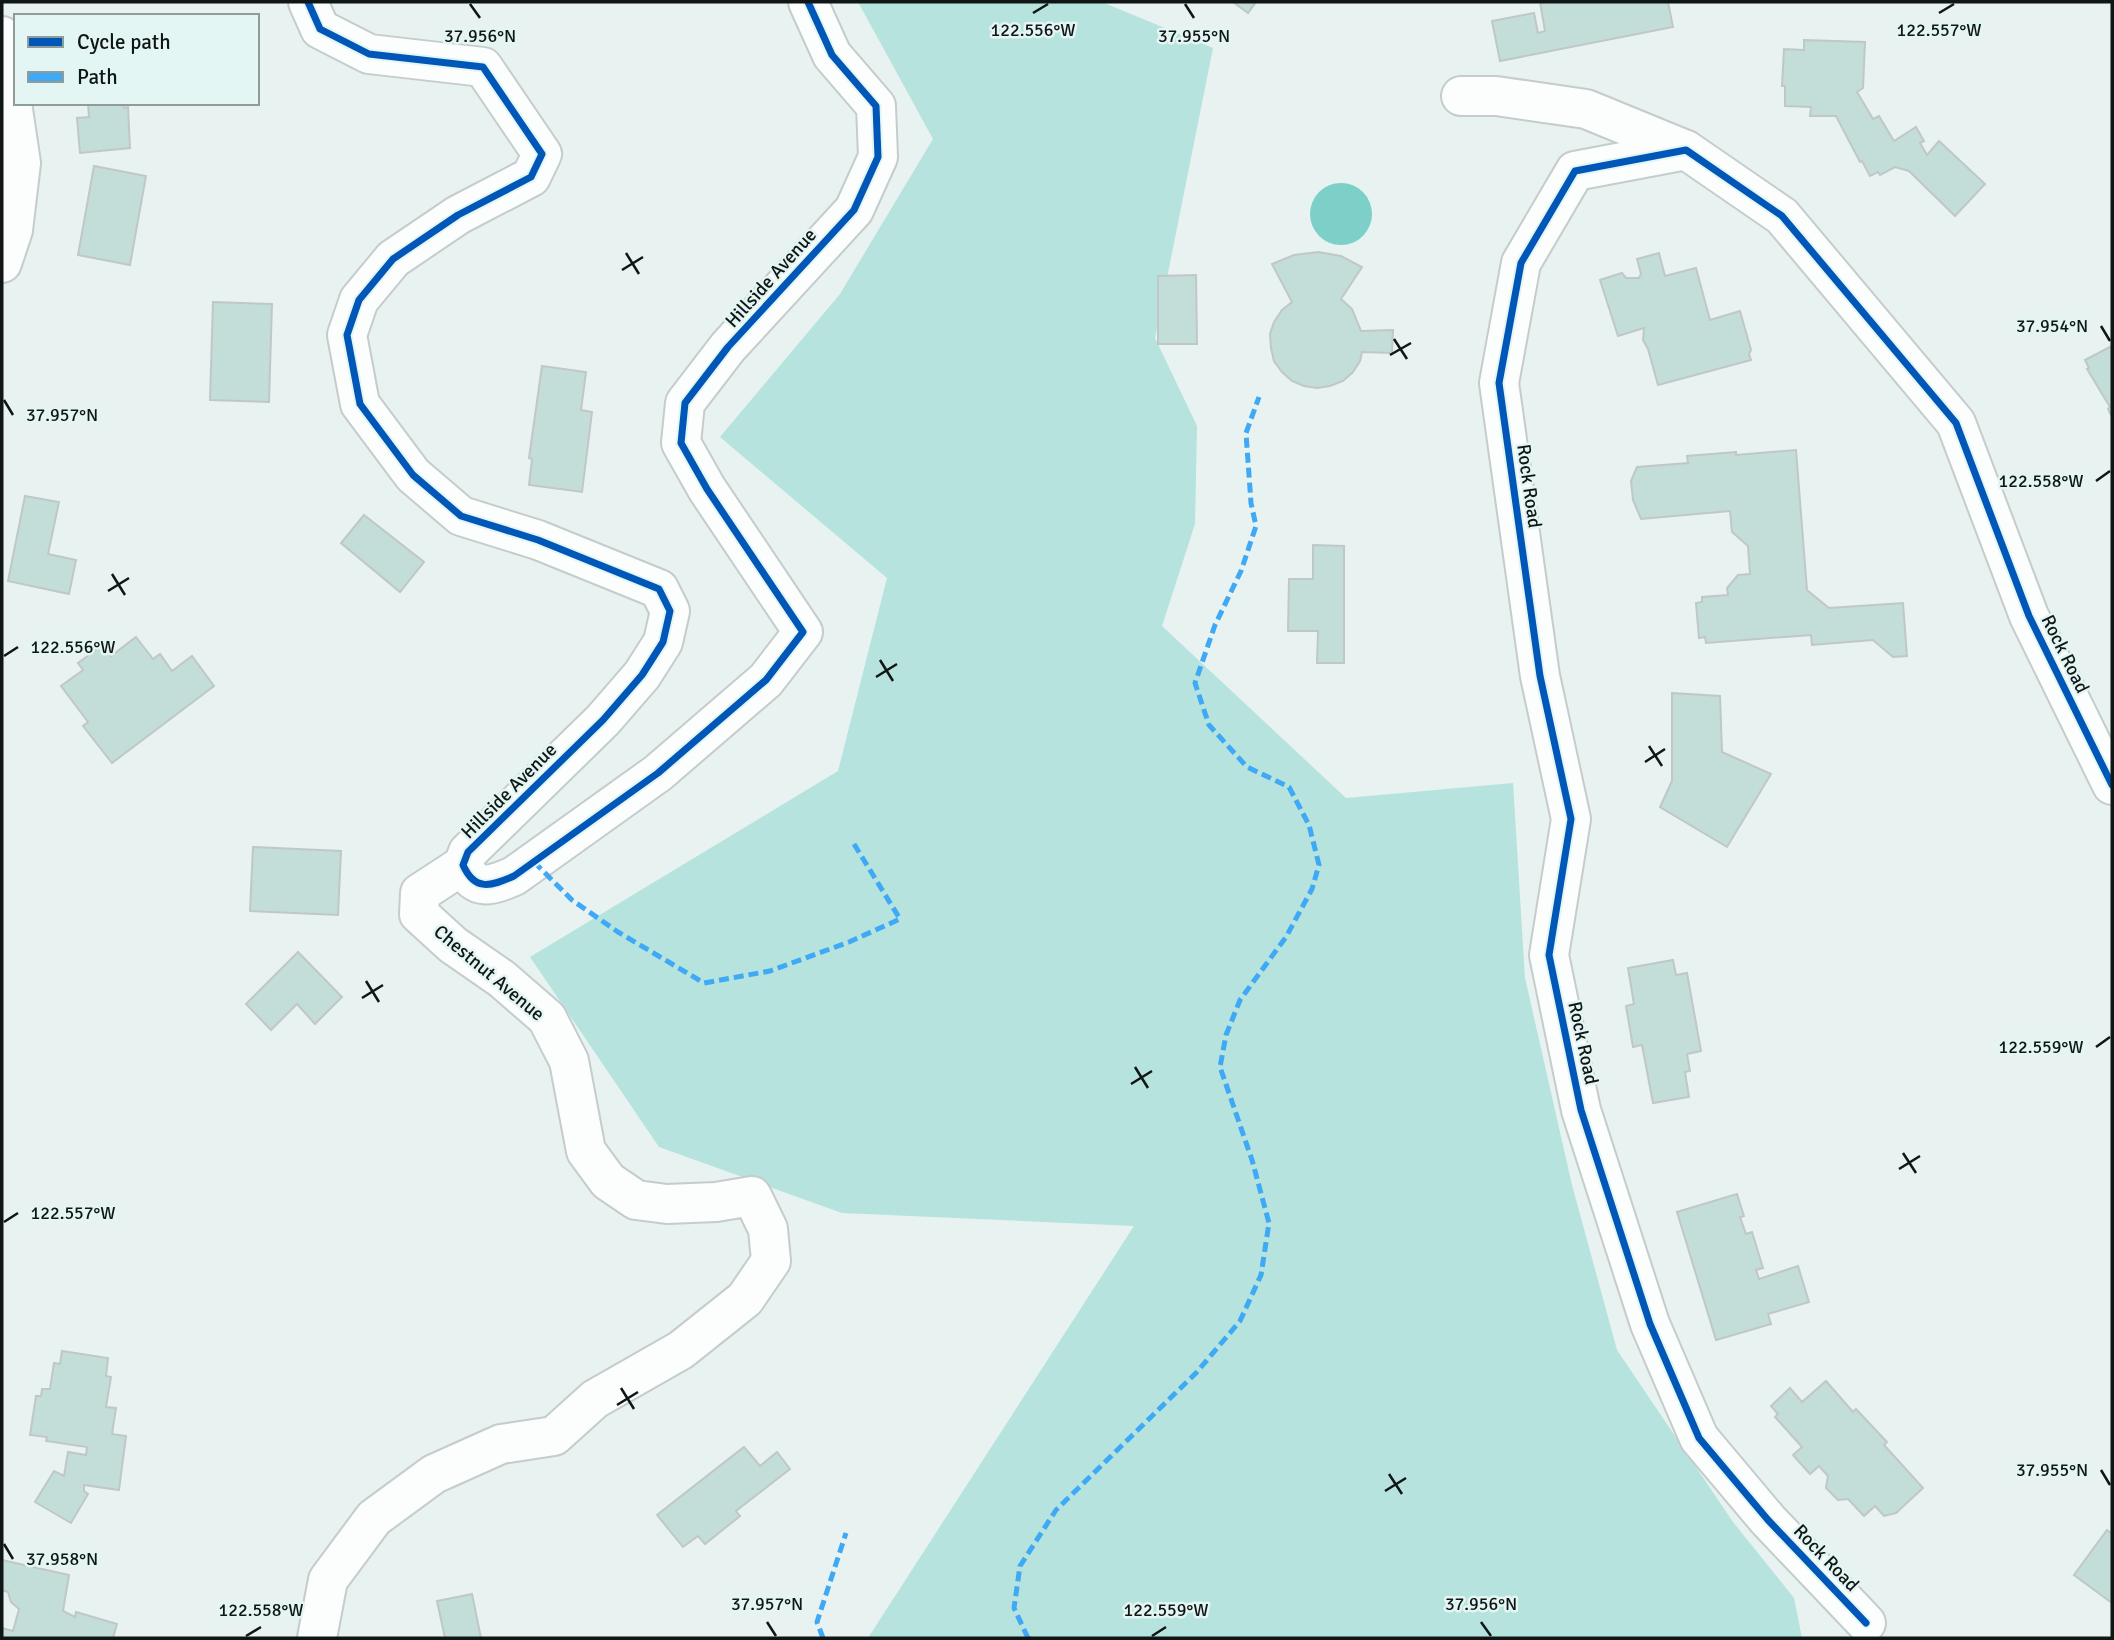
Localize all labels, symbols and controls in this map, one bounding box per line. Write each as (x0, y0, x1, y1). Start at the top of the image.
legend (14, 14, 259, 105)
text: 122.556°W (990, 19, 1076, 41)
text: 122.557°W (1896, 19, 1982, 41)
text: 37.956°N (444, 25, 516, 47)
text: 37.955°N (1158, 25, 1230, 47)
text: Cycle path (77, 29, 171, 55)
text: Path (77, 64, 118, 90)
street label: Hillside Avenue (720, 223, 822, 333)
text: 37.954°N (2016, 315, 2088, 337)
text: 37.957°N (26, 404, 98, 426)
street label: Rock Road (1511, 443, 1547, 529)
text: 122.558°W (1998, 470, 2084, 492)
street label: Rock Road (2036, 611, 2094, 697)
text: 122.556°W (30, 636, 116, 658)
street label: Hillside Avenue (456, 738, 562, 844)
street label: Chestnut Avenue (429, 920, 549, 1026)
street label: Rock Road (1562, 999, 1604, 1087)
text: 122.559°W (1998, 1036, 2084, 1058)
text: 122.557°W (30, 1202, 116, 1224)
text: 37.955°N (2016, 1459, 2088, 1481)
street label: Rock Road (1788, 1519, 1864, 1597)
text: 37.958°N (26, 1548, 98, 1570)
text: 37.957°N (731, 1593, 803, 1615)
text: 37.956°N (1445, 1593, 1517, 1615)
text: 122.558°W (218, 1599, 304, 1621)
text: 122.559°W (1123, 1599, 1209, 1621)

